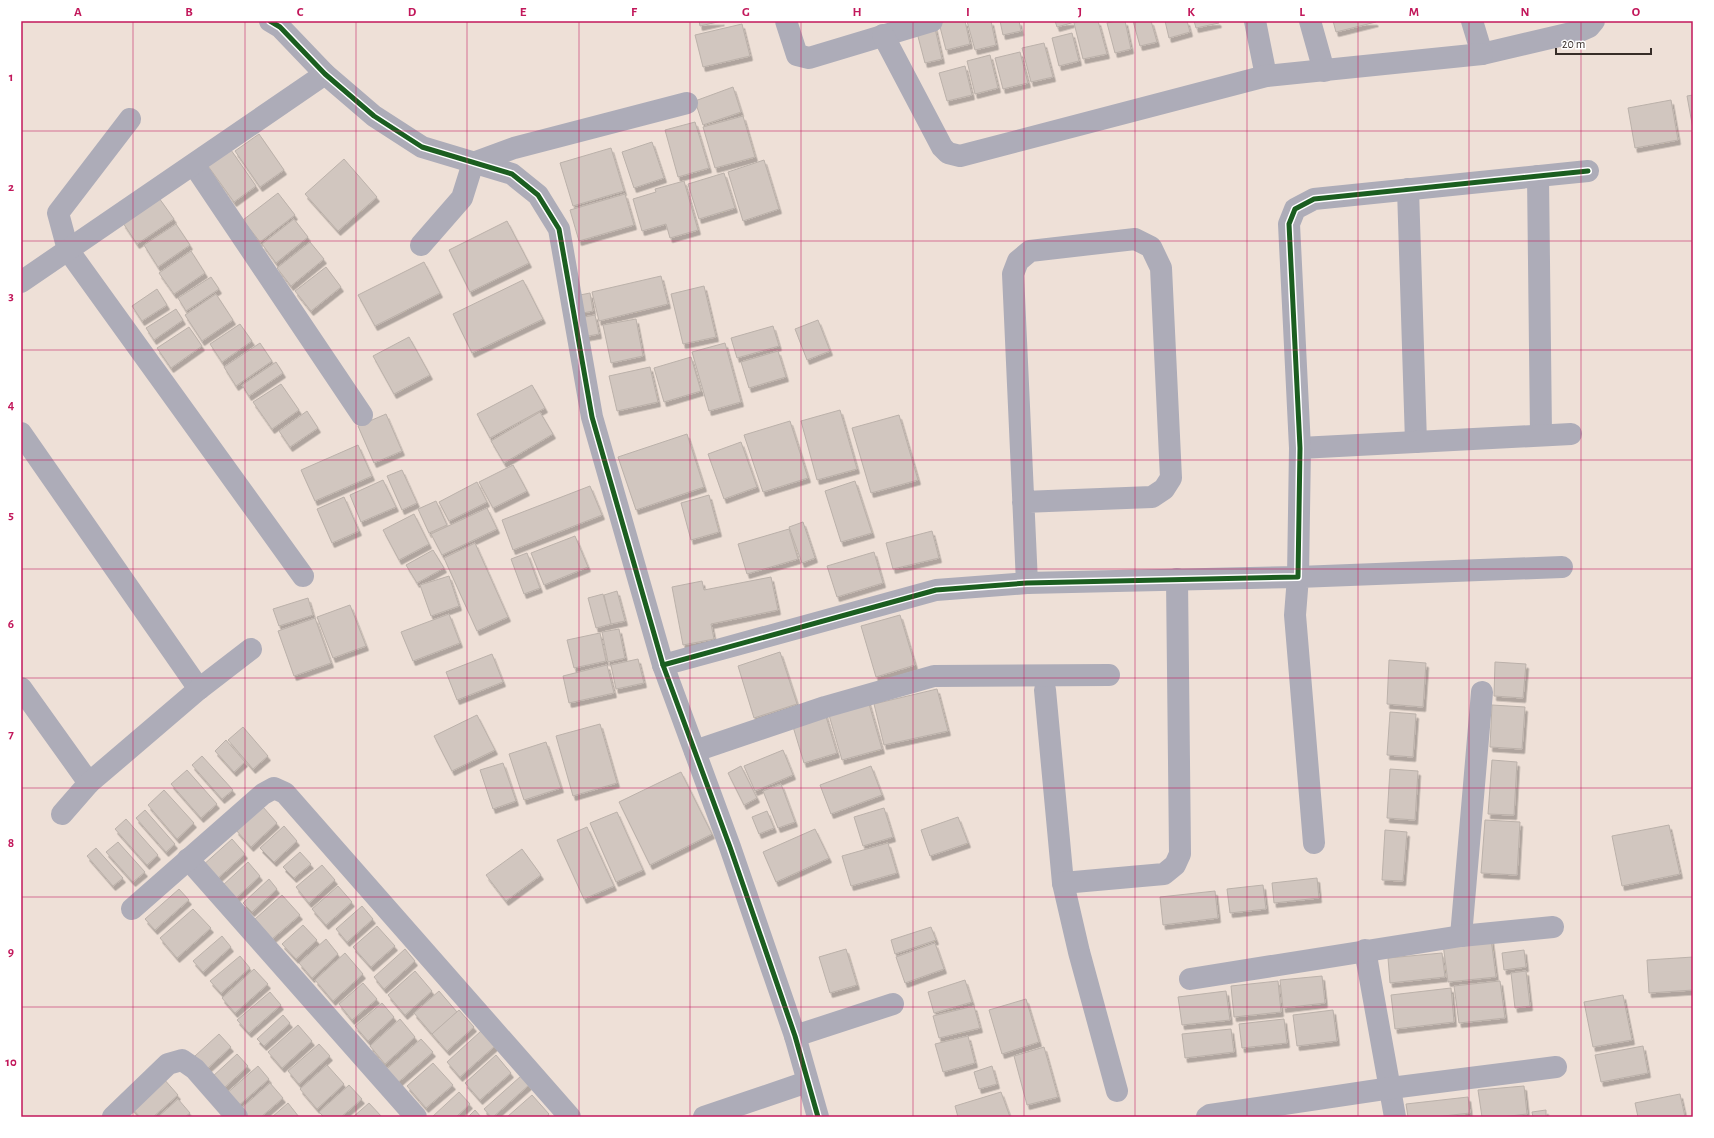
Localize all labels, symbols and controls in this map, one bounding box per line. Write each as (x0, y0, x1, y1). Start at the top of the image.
text: A (74, 6, 82, 19)
text: B (185, 6, 193, 19)
text: C (297, 6, 304, 19)
text: D (408, 6, 417, 19)
text: E (520, 6, 527, 19)
text: F (631, 6, 638, 19)
text: G (742, 6, 750, 19)
text: H (852, 6, 862, 19)
text: I (966, 6, 970, 19)
text: J (1078, 6, 1082, 19)
text: K (1187, 6, 1195, 19)
text: L (1299, 6, 1305, 19)
text: M (1409, 6, 1419, 19)
text: N (1520, 6, 1530, 19)
text: O (1632, 6, 1641, 19)
scale bar (1556, 30, 1651, 56)
text: 20 m (1562, 38, 1585, 50)
text: 1 (9, 71, 13, 84)
text: 2 (8, 181, 14, 194)
text: 3 (8, 290, 14, 303)
text: 4 (8, 399, 15, 412)
text: 5 (8, 509, 14, 522)
text: 6 (8, 618, 14, 631)
text: 7 (8, 728, 14, 741)
text: 8 (8, 837, 14, 850)
text: 9 (8, 946, 14, 959)
text: 10 (5, 1056, 17, 1069)

